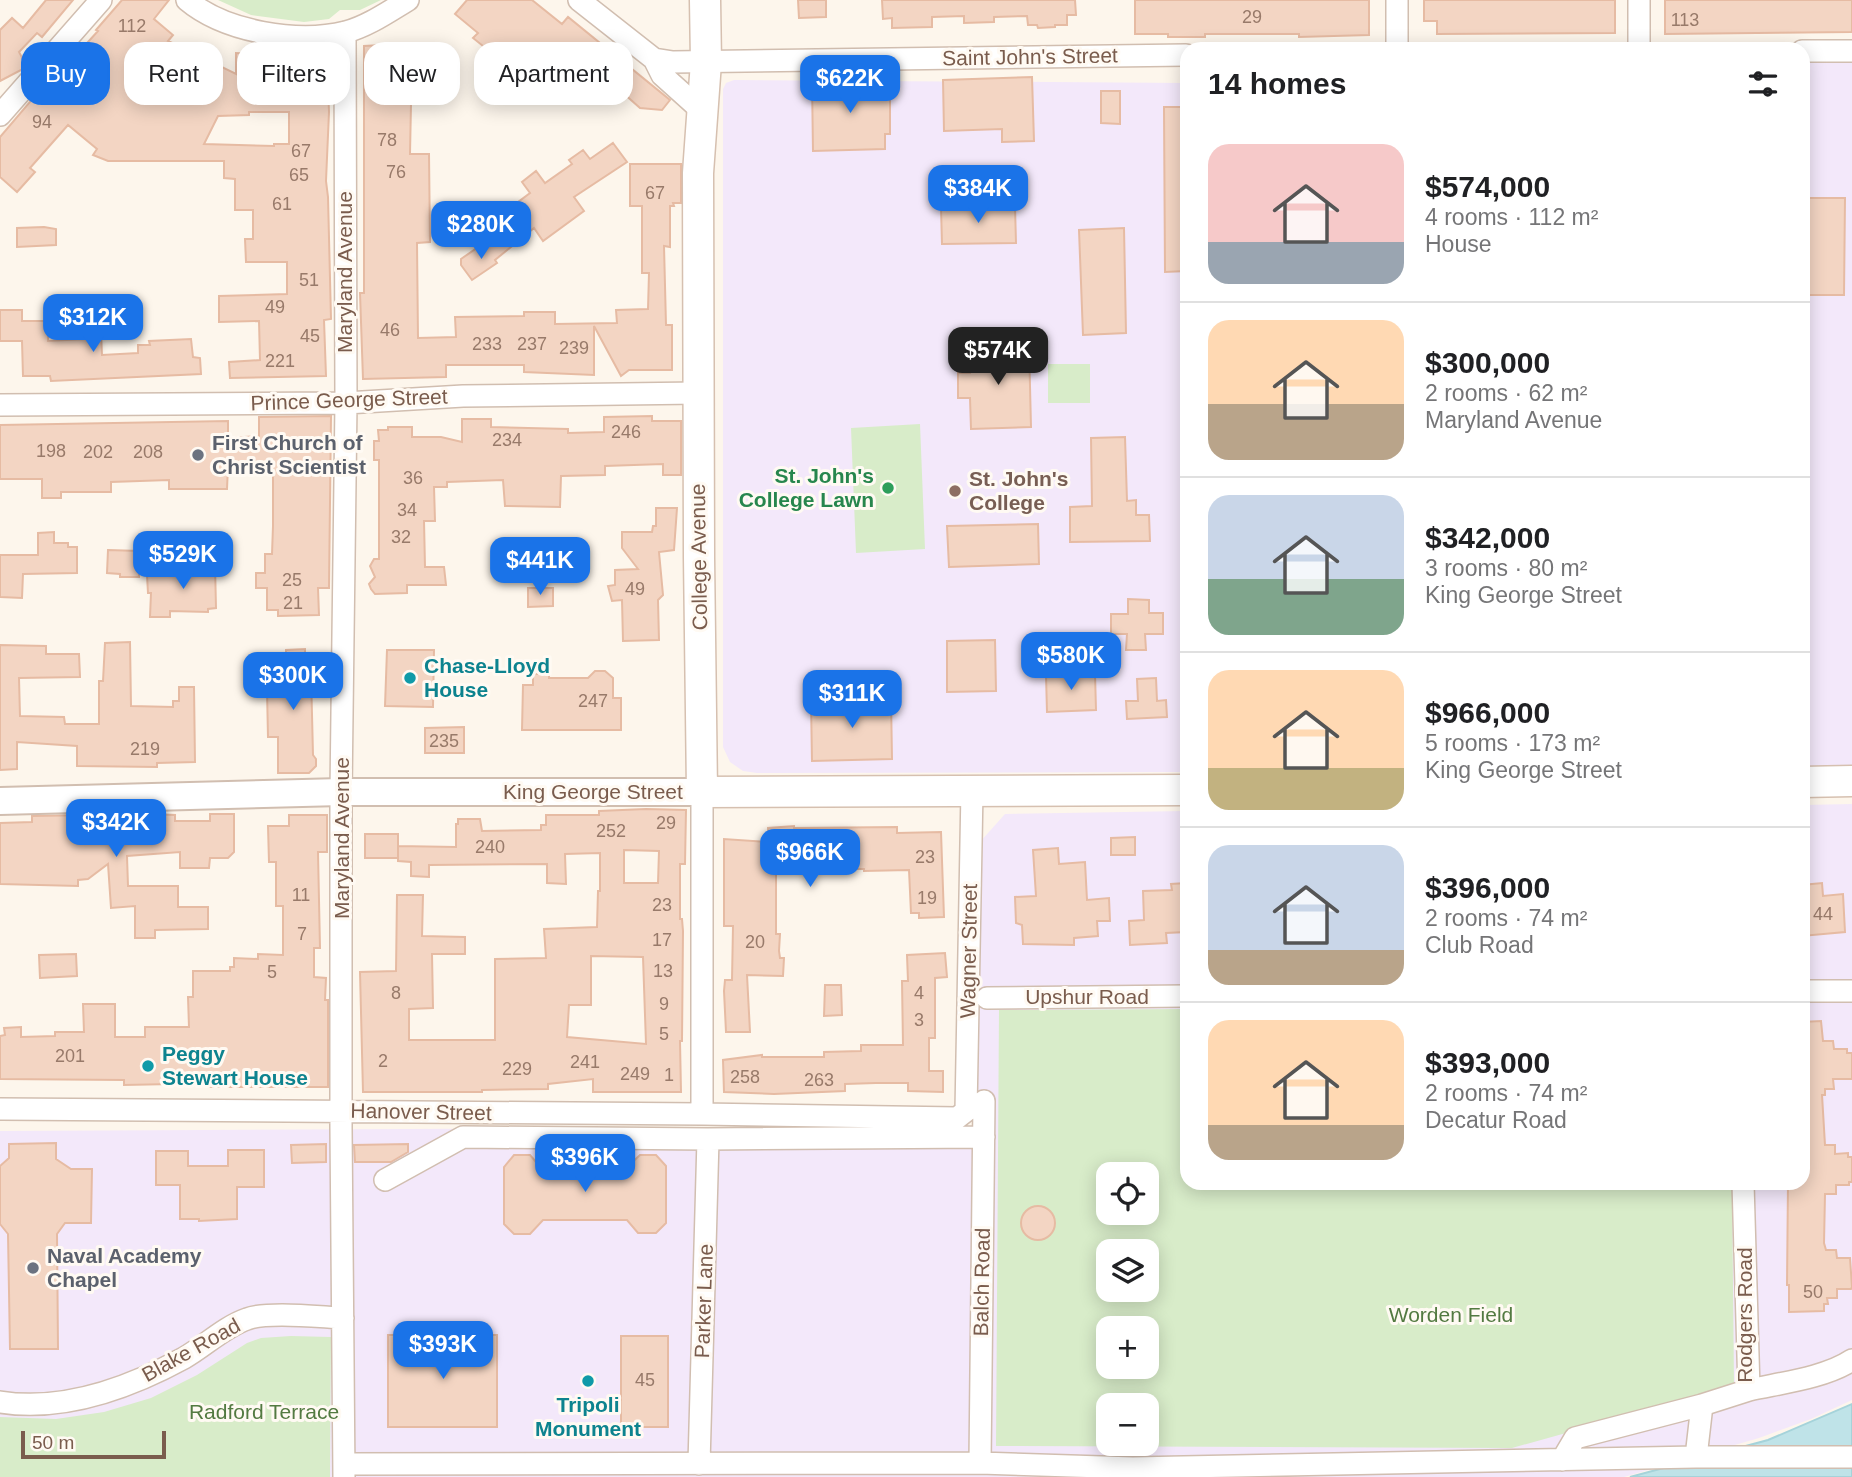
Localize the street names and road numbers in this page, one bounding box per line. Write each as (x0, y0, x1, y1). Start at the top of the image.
street label: Saint John's Street (942, 43, 1118, 70)
street label: Maryland Avenue (333, 191, 356, 353)
street label: Prince George Street (250, 385, 448, 414)
street label: College Avenue (686, 483, 711, 631)
street label: Maryland Avenue (330, 757, 353, 919)
street label: King George Street (503, 780, 683, 803)
street label: Wagner Street (956, 883, 981, 1018)
street label: Upshur Road (1025, 985, 1149, 1008)
street label: Hanover Street (350, 1099, 492, 1124)
street label: Balch Road (969, 1228, 994, 1336)
street label: Parker Lane (690, 1243, 717, 1359)
street label: Rodgers Road (1733, 1247, 1756, 1383)
street label: Blake Road (138, 1313, 244, 1386)

